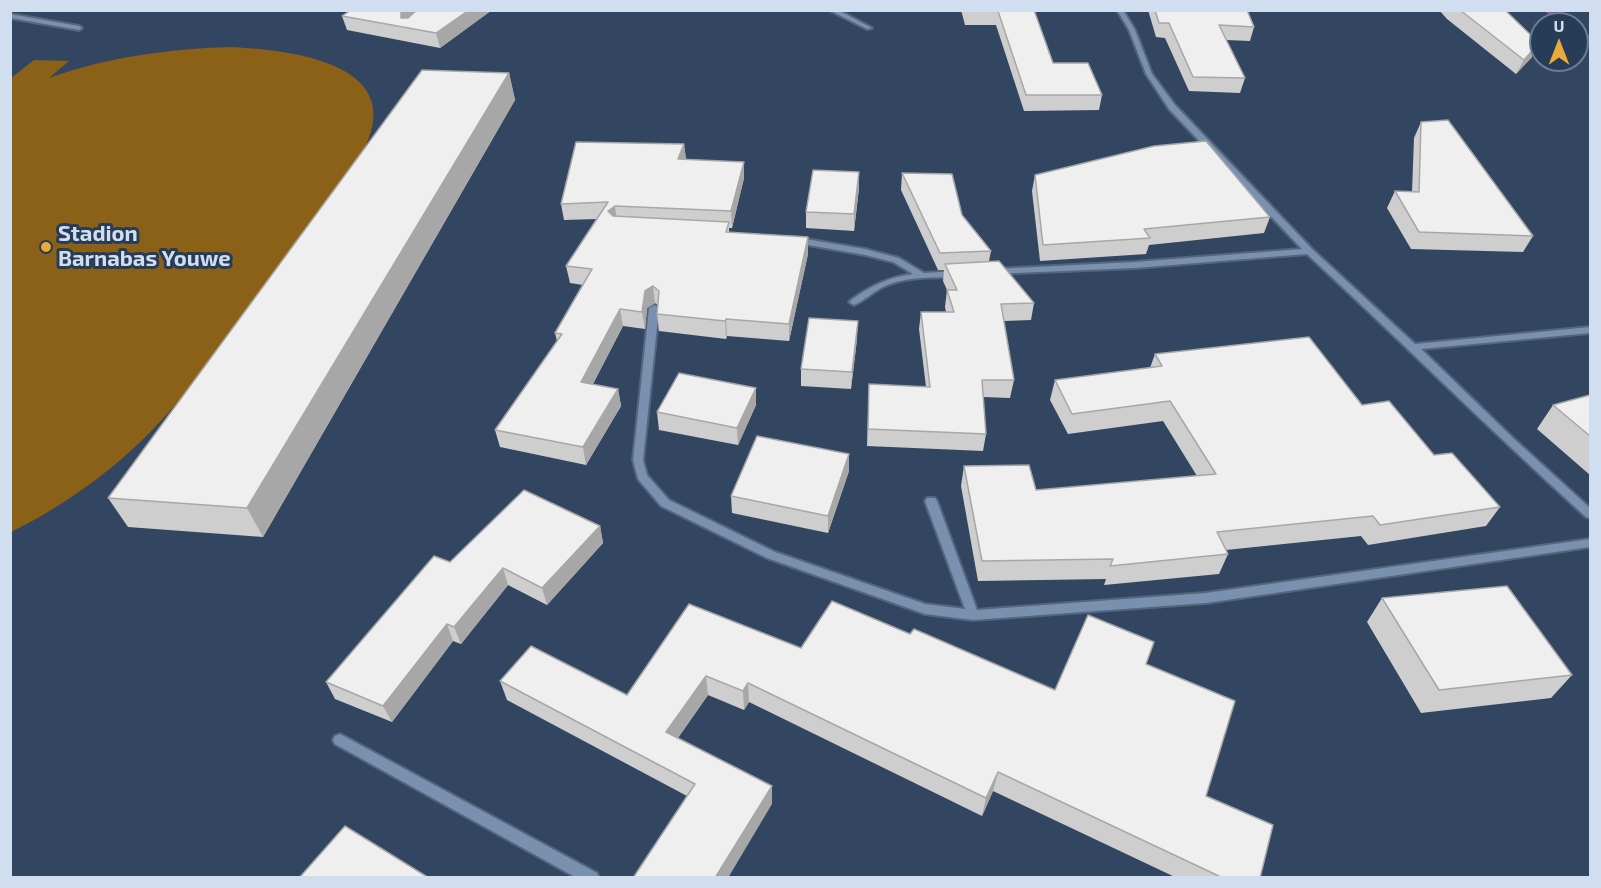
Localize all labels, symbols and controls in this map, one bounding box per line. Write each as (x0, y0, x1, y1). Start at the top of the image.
north arrow (1529, 12, 1589, 72)
text: U (1554, 16, 1564, 35)
place label: Stadion Barnabas Youwe (58, 221, 231, 272)
marker: Stadion Barnabas Youwe (39, 240, 53, 254)

